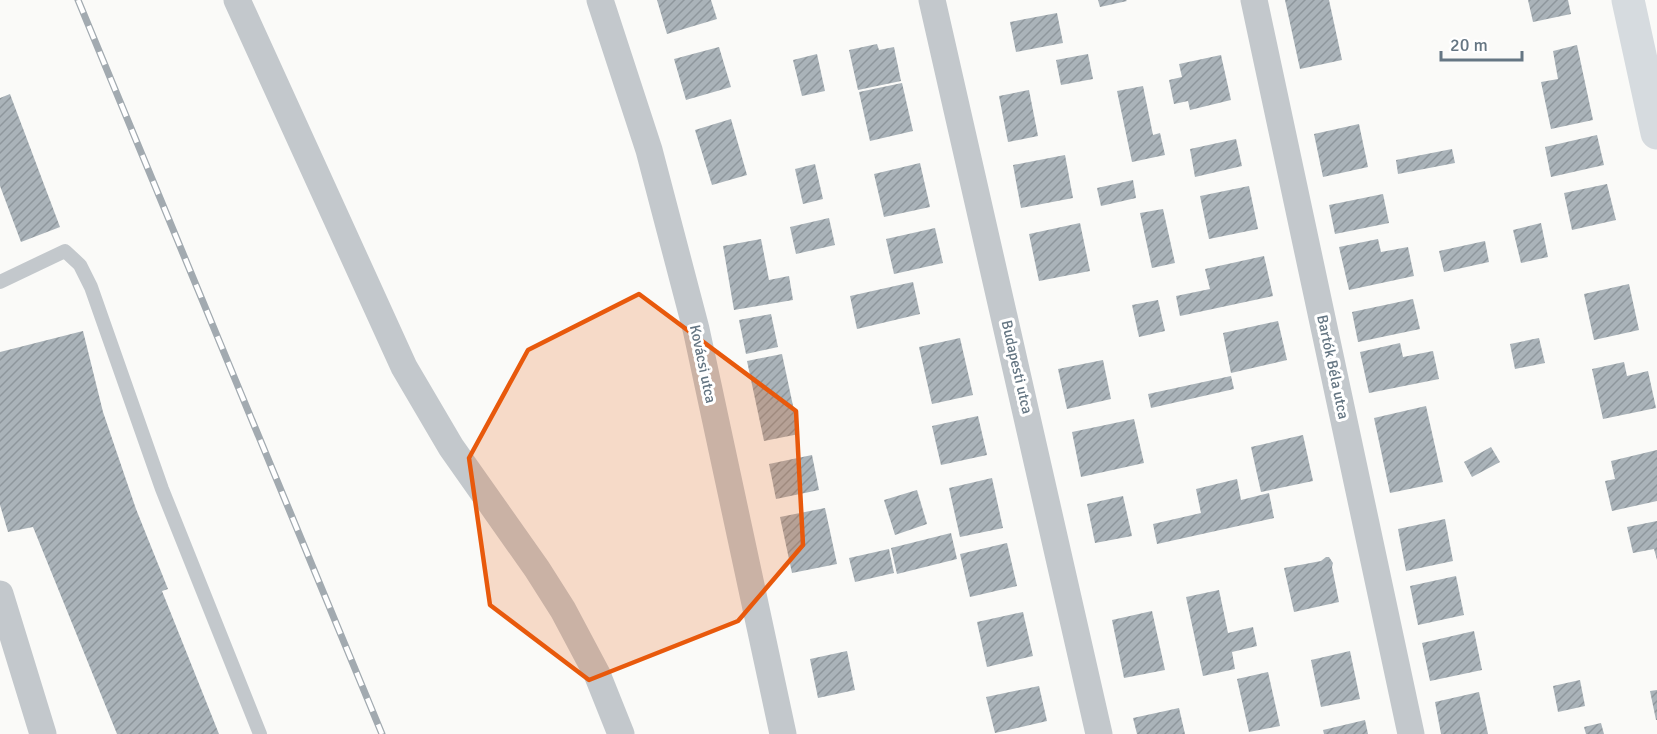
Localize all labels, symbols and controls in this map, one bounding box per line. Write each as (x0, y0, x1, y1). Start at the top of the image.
scale bar (1441, 24, 1522, 62)
text: 20 m (1450, 34, 1488, 56)
street label: Bartók Béla utca (1313, 313, 1353, 421)
street label: Budapesti utca (997, 318, 1037, 416)
street label: Kovácsi utca (686, 323, 720, 405)

